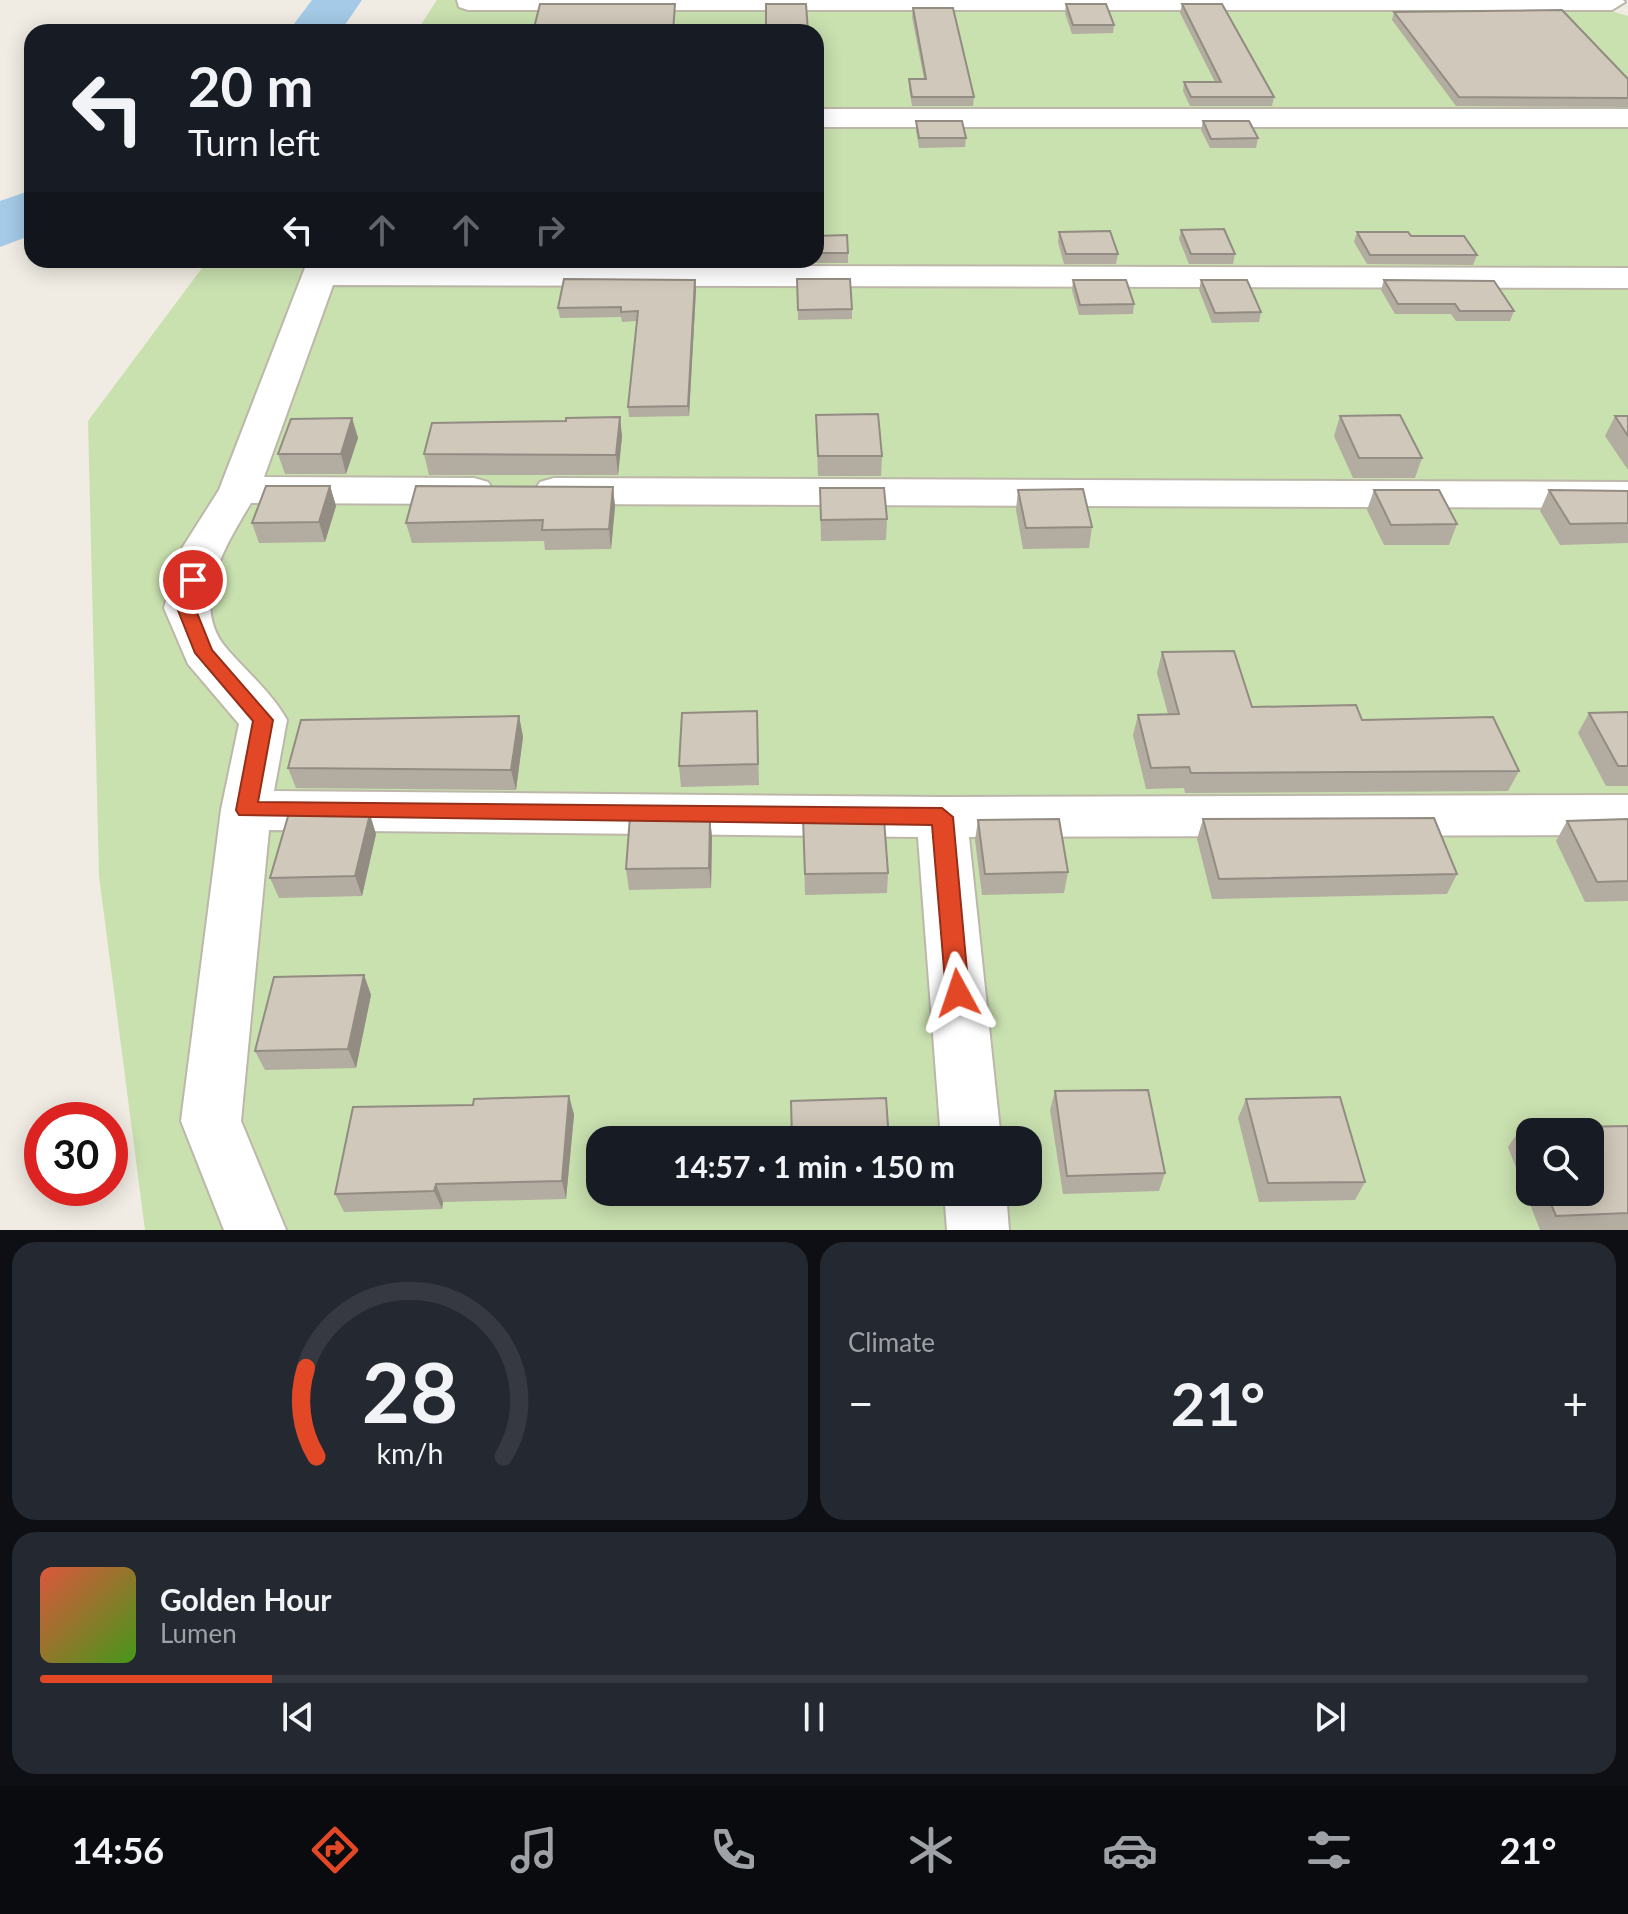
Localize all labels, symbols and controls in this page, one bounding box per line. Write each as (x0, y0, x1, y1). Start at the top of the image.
text: 20 m (188, 52, 313, 119)
icon: left (56, 56, 160, 160)
text: Turn left (188, 120, 320, 164)
icon: left (276, 208, 320, 252)
icon: ahead (360, 208, 404, 252)
icon: ahead (444, 208, 488, 252)
icon: right (528, 208, 572, 252)
pin (159, 546, 227, 614)
icon: arrive (171, 558, 215, 602)
position arrow (916, 951, 1000, 1035)
speed limit sign: 30 (24, 1102, 128, 1206)
map controls (1516, 1118, 1604, 1206)
button: search (1516, 1118, 1604, 1206)
text: 14:57 · 1 min · 150 m (673, 1148, 955, 1184)
text: Climate (848, 1326, 935, 1358)
text: 28 (362, 1341, 458, 1441)
text: 21° (1171, 1367, 1265, 1439)
text: − (848, 1377, 874, 1429)
text: + (1562, 1377, 1588, 1429)
text: km/h (377, 1436, 443, 1470)
text: Golden Hour (160, 1581, 332, 1617)
text: Lumen (160, 1617, 237, 1649)
icon: previous (276, 1695, 320, 1739)
icon: pause (792, 1695, 836, 1739)
icon: next (1308, 1695, 1352, 1739)
icon: directions (307, 1822, 363, 1878)
icon: music (506, 1822, 562, 1878)
icon: phone (705, 1822, 761, 1878)
icon: climate (903, 1822, 959, 1878)
icon: car (1102, 1822, 1158, 1878)
icon: filters (1301, 1822, 1357, 1878)
text: 14:56 (71, 1828, 164, 1872)
text: 21° (1500, 1828, 1556, 1872)

